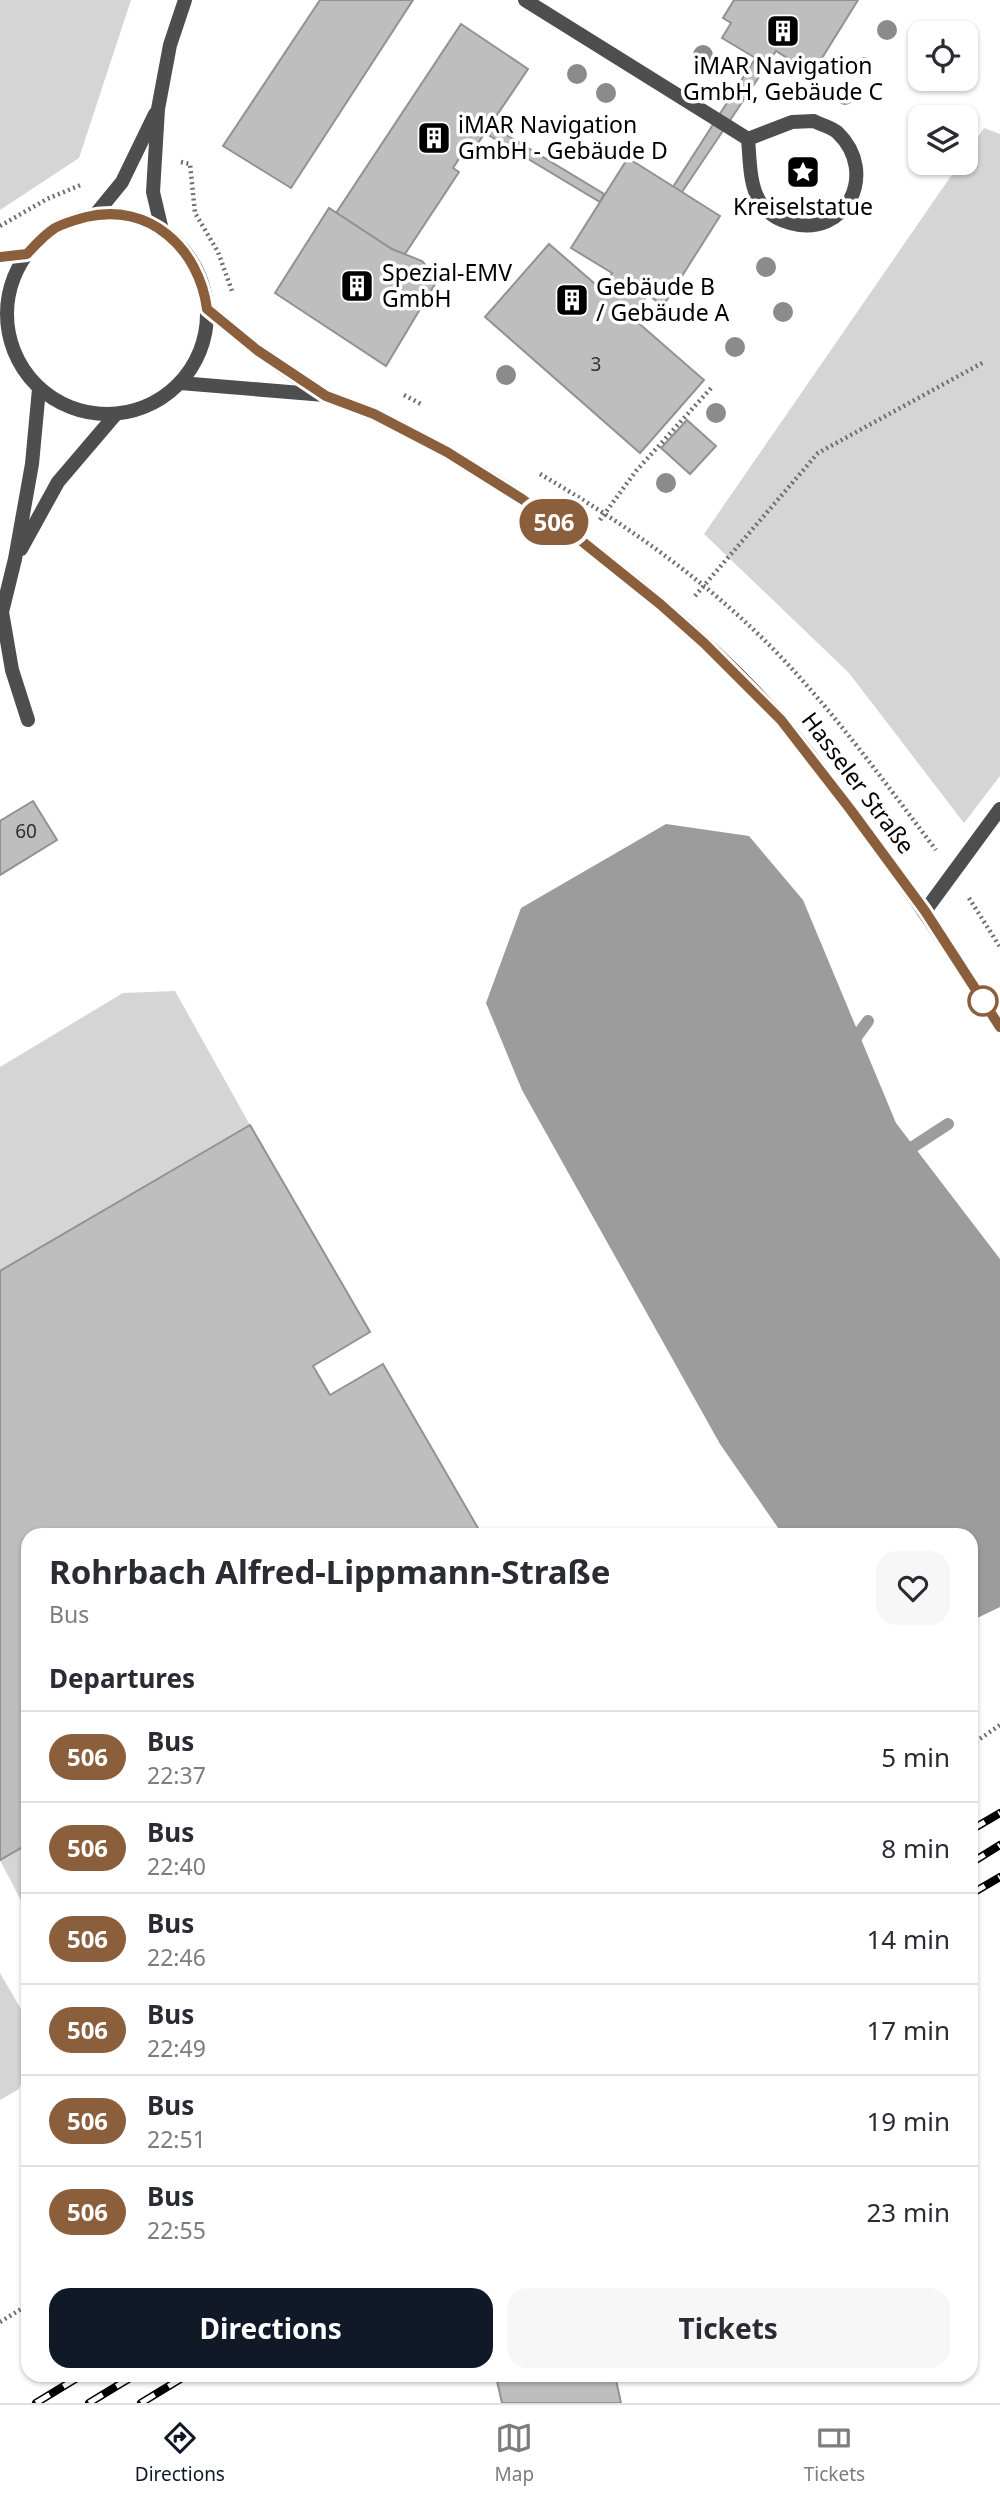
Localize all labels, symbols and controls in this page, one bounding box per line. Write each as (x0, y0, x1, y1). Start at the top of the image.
building icon: iMAR Navigation GmbH, Gebäude C (764, 12, 802, 50)
map controls (908, 21, 978, 175)
button: locate (908, 21, 978, 91)
place label: iMAR Navigation GmbH, Gebäude C (683, 49, 883, 107)
button: layers (908, 105, 978, 175)
place label: iMAR Navigation GmbH - Gebäude D (458, 108, 668, 166)
building icon: iMAR Navigation GmbH - Gebäude D (415, 119, 453, 157)
place icon: Kreiselstatue (784, 153, 822, 191)
place label: Kreiselstatue (733, 190, 873, 222)
place label: Spezial-EMV GmbH (382, 256, 512, 314)
building icon: Spezial-EMV GmbH (338, 267, 376, 305)
place label: Gebäude B / Gebäude A (596, 270, 730, 328)
building icon: Gebäude B / Gebäude A (553, 281, 591, 319)
house number: 3 (591, 351, 601, 377)
line badge: 506 (514, 499, 594, 545)
text: 506 (533, 505, 575, 538)
street label: Hasseler Straße (795, 705, 923, 860)
house number: 60 (15, 818, 37, 844)
unlabelled marker (968, 986, 998, 1016)
text: Rohrbach Alfred-Lippmann-Straße (49, 1549, 611, 1594)
button: heart (876, 1551, 950, 1625)
text: Bus (49, 1598, 89, 1630)
text: Departures (49, 1660, 195, 1696)
text: Bus (147, 1723, 194, 1759)
text: 5 min (881, 1739, 950, 1775)
text: 506 (67, 1740, 108, 1773)
text: 22:37 (147, 1759, 206, 1791)
text: Bus (147, 1814, 194, 1850)
text: 8 min (881, 1830, 950, 1866)
text: 506 (67, 1831, 108, 1864)
text: 22:40 (147, 1850, 206, 1882)
text: Bus (147, 1905, 194, 1941)
text: 14 min (866, 1921, 950, 1957)
text: 506 (67, 1922, 108, 1955)
text: 22:46 (147, 1941, 206, 1973)
text: Bus (147, 1996, 194, 2032)
text: 17 min (866, 2012, 950, 2048)
text: 506 (67, 2013, 108, 2046)
text: 22:49 (147, 2032, 206, 2064)
text: Bus (147, 2087, 194, 2123)
text: 19 min (866, 2103, 950, 2139)
text: 506 (67, 2104, 108, 2137)
text: 22:51 (147, 2123, 206, 2155)
text: Bus (147, 2178, 194, 2214)
text: 23 min (866, 2194, 950, 2230)
text: 506 (67, 2195, 108, 2228)
text: 22:55 (147, 2214, 206, 2246)
button: Directions (49, 2288, 493, 2368)
button: Tickets (507, 2288, 950, 2368)
tab: Directions (135, 2419, 225, 2487)
tab: Map (495, 2419, 534, 2487)
tab: Tickets (804, 2419, 865, 2487)

